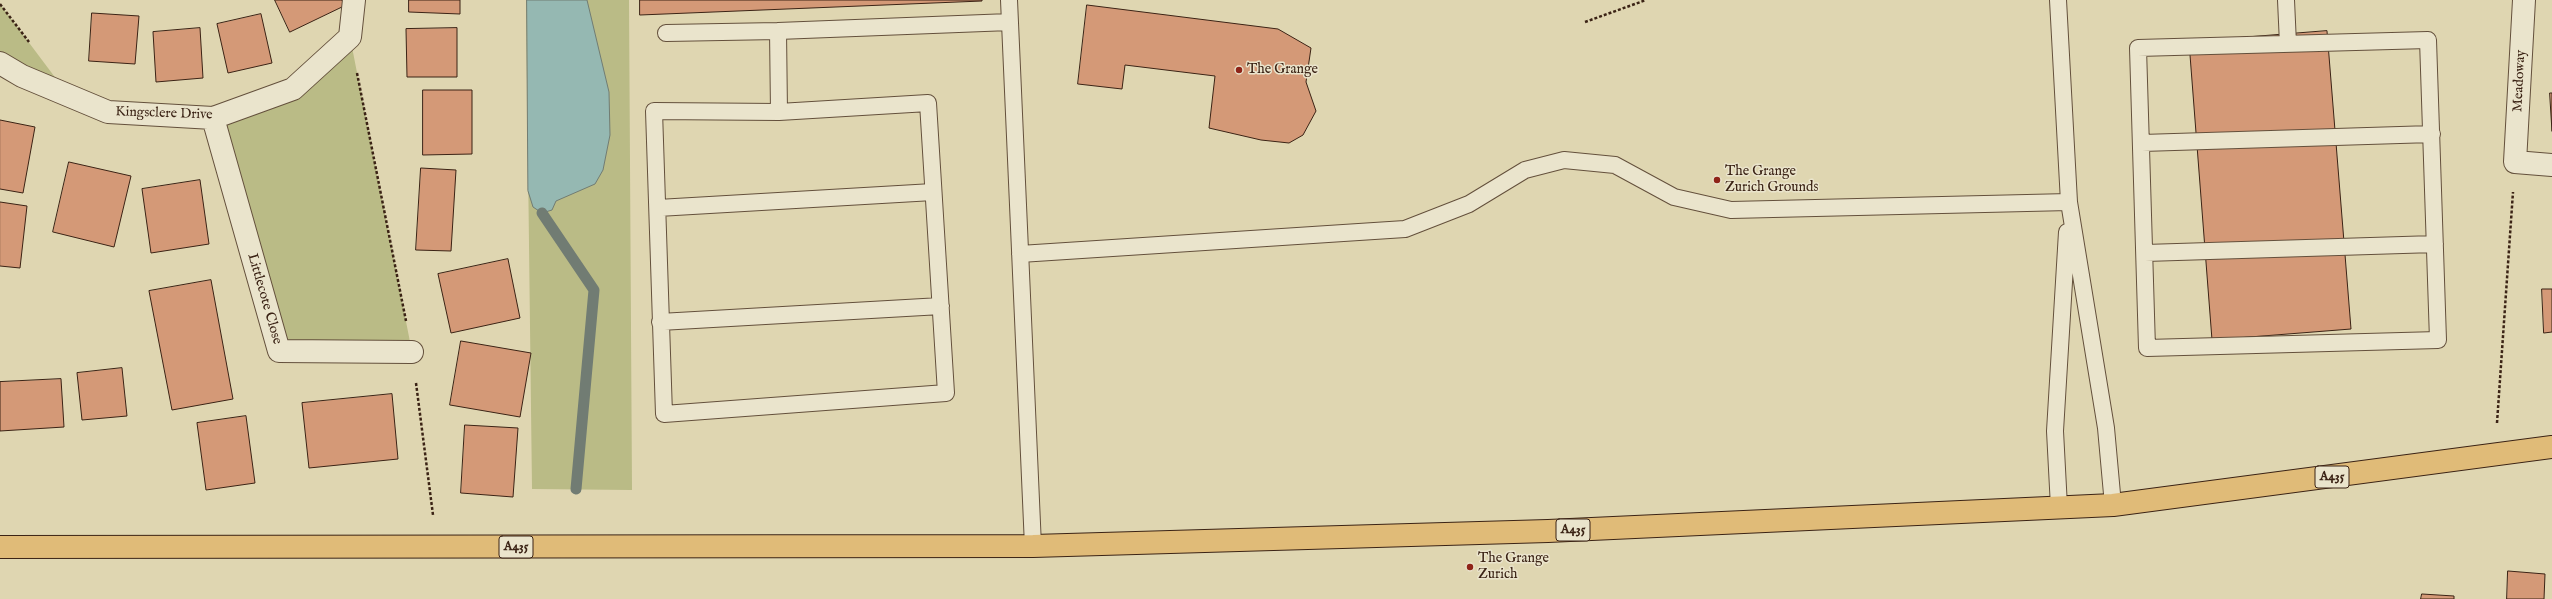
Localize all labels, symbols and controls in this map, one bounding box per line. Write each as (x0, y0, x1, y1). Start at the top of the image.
street label: Meadoway (2510, 49, 2530, 113)
place label: The Grange (1247, 62, 1318, 78)
marker: The Grange (1234, 65, 1244, 75)
street label: Kingsclere Drive (115, 104, 213, 124)
place label: The Grange Zurich Grounds (1725, 164, 1818, 196)
marker: The Grange Zurich Grounds (1712, 175, 1722, 185)
street label: Littlecote Close (243, 252, 285, 346)
road number: A435 (2315, 466, 2349, 488)
road number: A435 (1556, 519, 1590, 541)
road number: A435 (499, 536, 533, 558)
place label: The Grange Zurich (1478, 551, 1549, 584)
marker: The Grange Zurich (1465, 562, 1475, 572)

